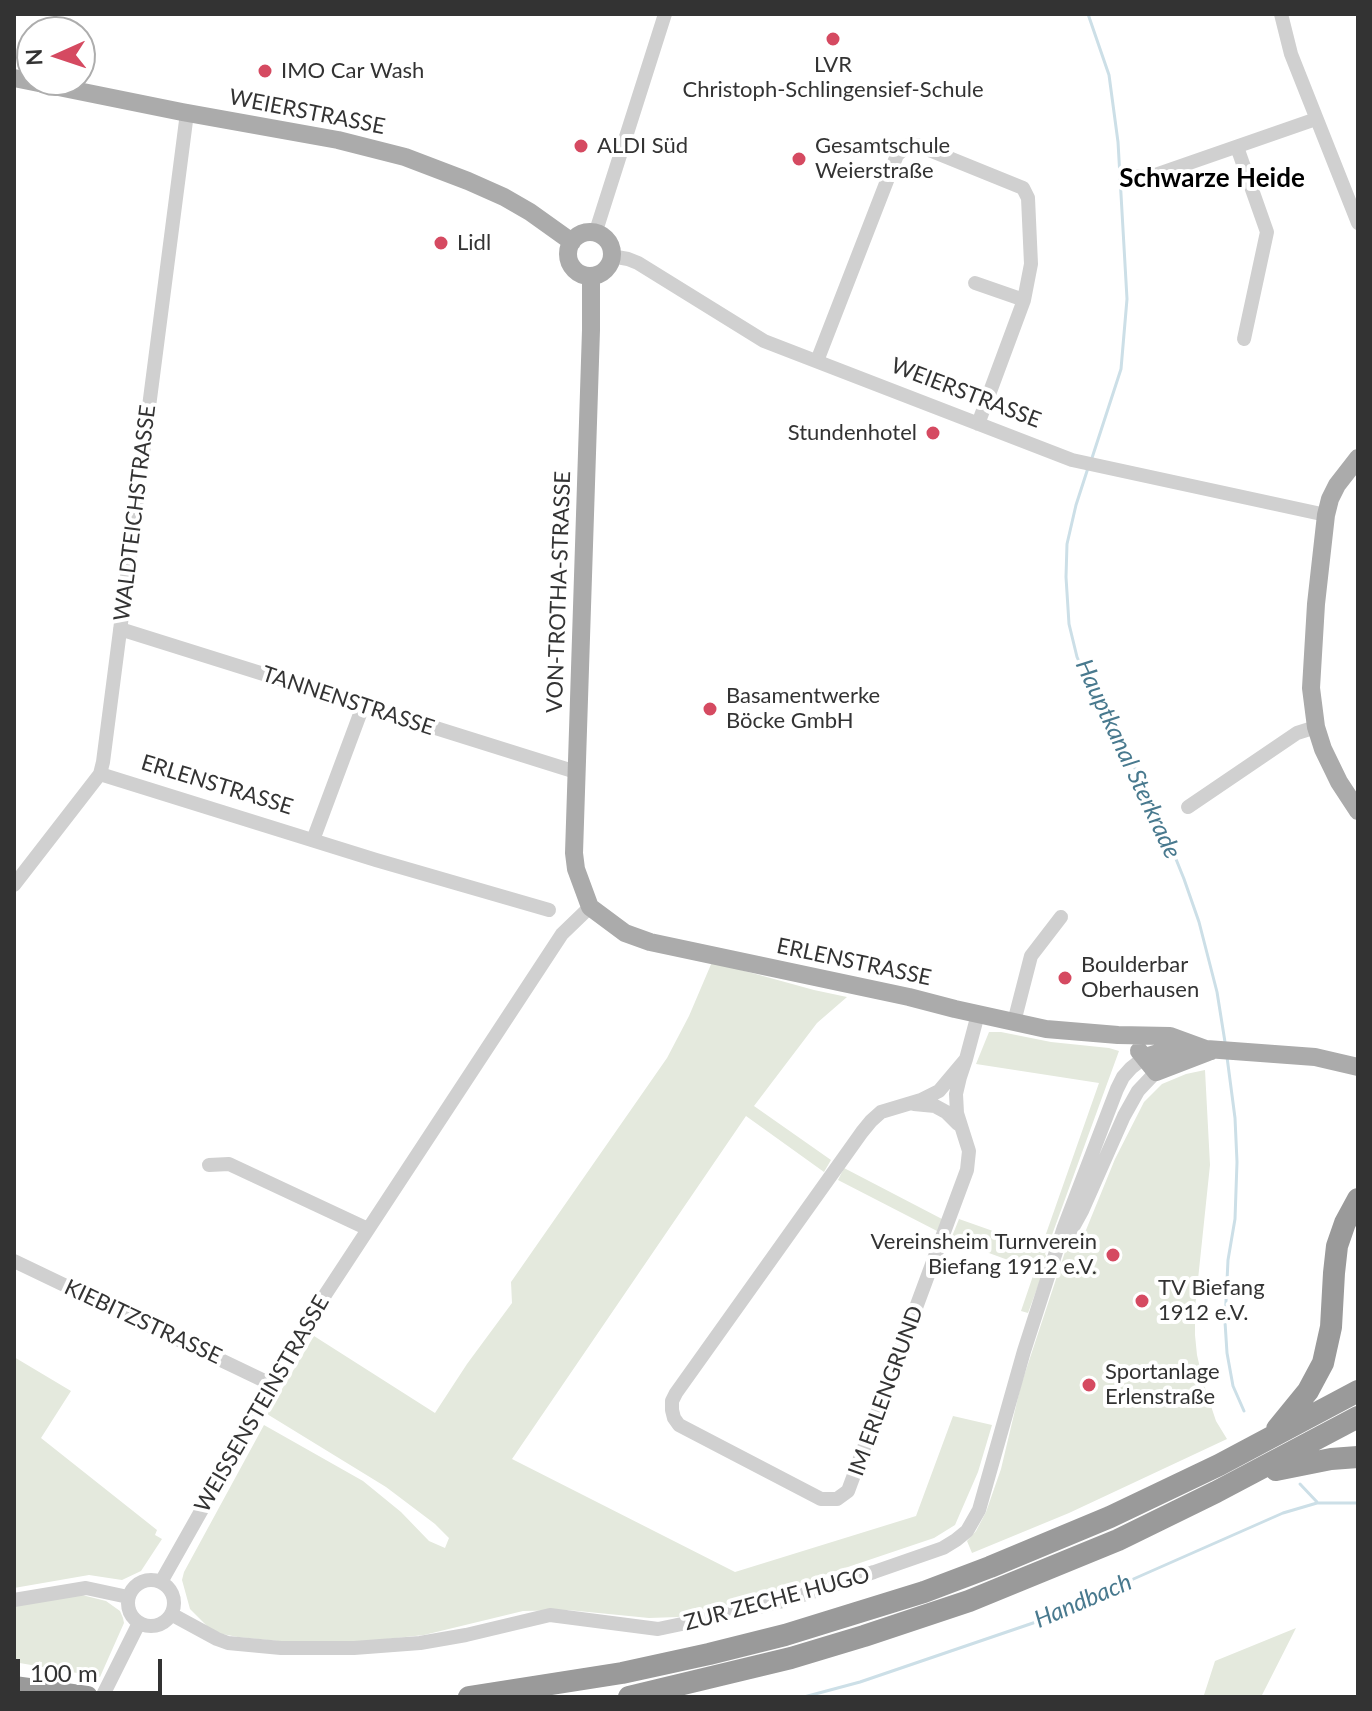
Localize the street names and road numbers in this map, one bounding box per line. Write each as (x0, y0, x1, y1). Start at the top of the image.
street label: WEIERSTRASSE (227, 84, 387, 140)
street label: WEIERSTRASSE (887, 352, 1045, 434)
street label: WALDTEICHSTRASSE (109, 403, 161, 623)
street label: VON-TROTHA-STRASSE (542, 470, 576, 714)
street label: TANNENSTRASSE (259, 661, 437, 741)
street label: ERLENSTRASSE (138, 749, 296, 821)
street label: ERLENSTRASSE (774, 933, 934, 991)
street label: KIEBITZSTRASSE (60, 1274, 226, 1370)
street label: WEISSENSTEINSTRASSE (189, 1291, 335, 1517)
street label: IM ERLENGRUND (843, 1302, 929, 1480)
street label: ZUR ZECHE HUGO (681, 1562, 873, 1636)

